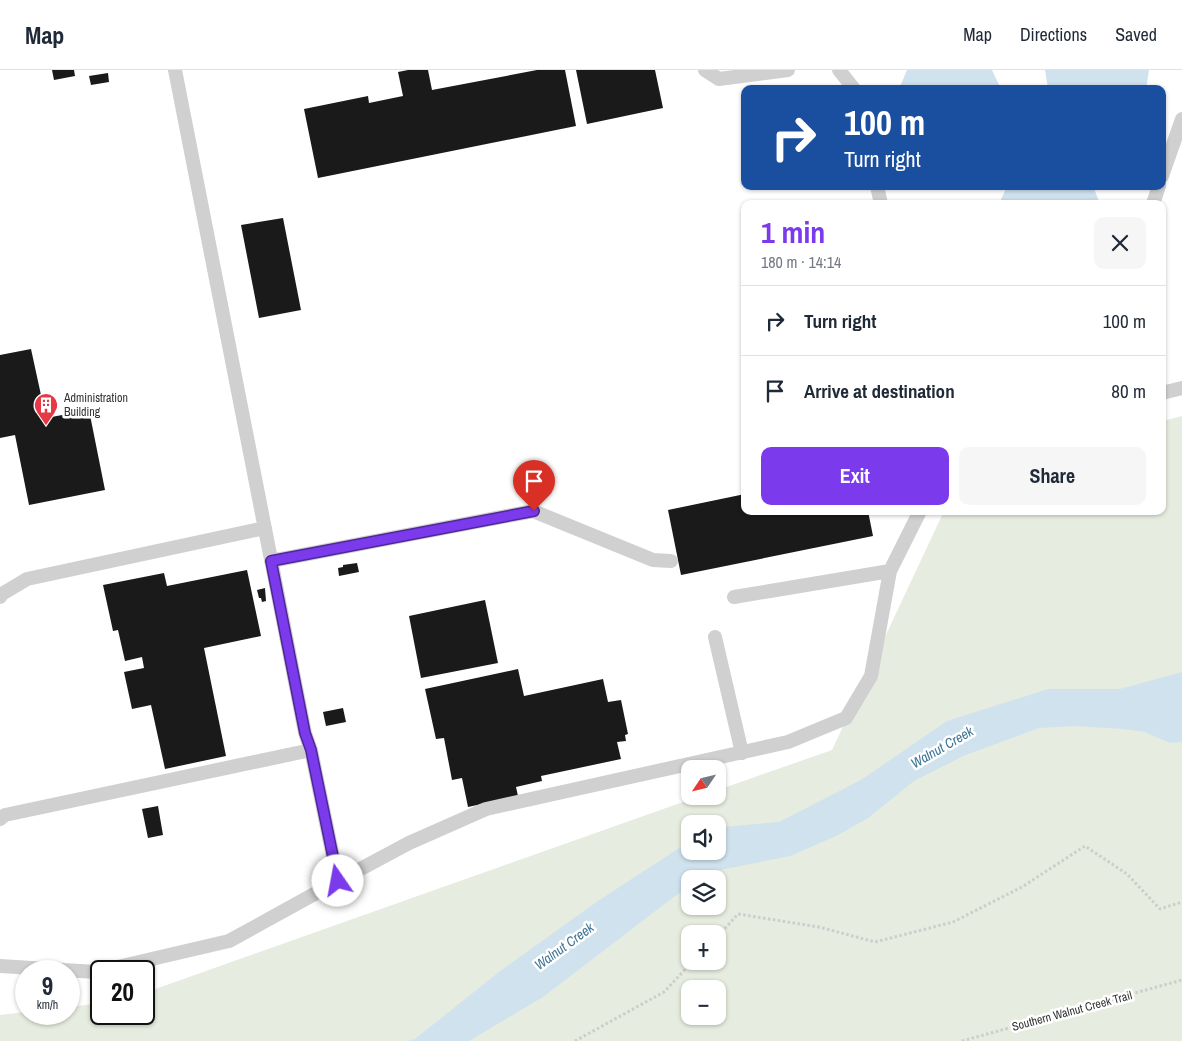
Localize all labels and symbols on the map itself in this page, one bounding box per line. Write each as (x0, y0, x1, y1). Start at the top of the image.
place label: Administration Building (63, 390, 128, 420)
building icon: Administration Building (33, 392, 59, 426)
pin (513, 460, 555, 511)
water label: Walnut Creek (907, 721, 978, 772)
north arrow (681, 760, 726, 805)
position arrow (311, 854, 363, 906)
water label: Walnut Creek (531, 918, 598, 974)
speed limit sign: 20 (90, 960, 155, 1025)
street label: Southern Walnut Creek Trail (1010, 987, 1134, 1035)

